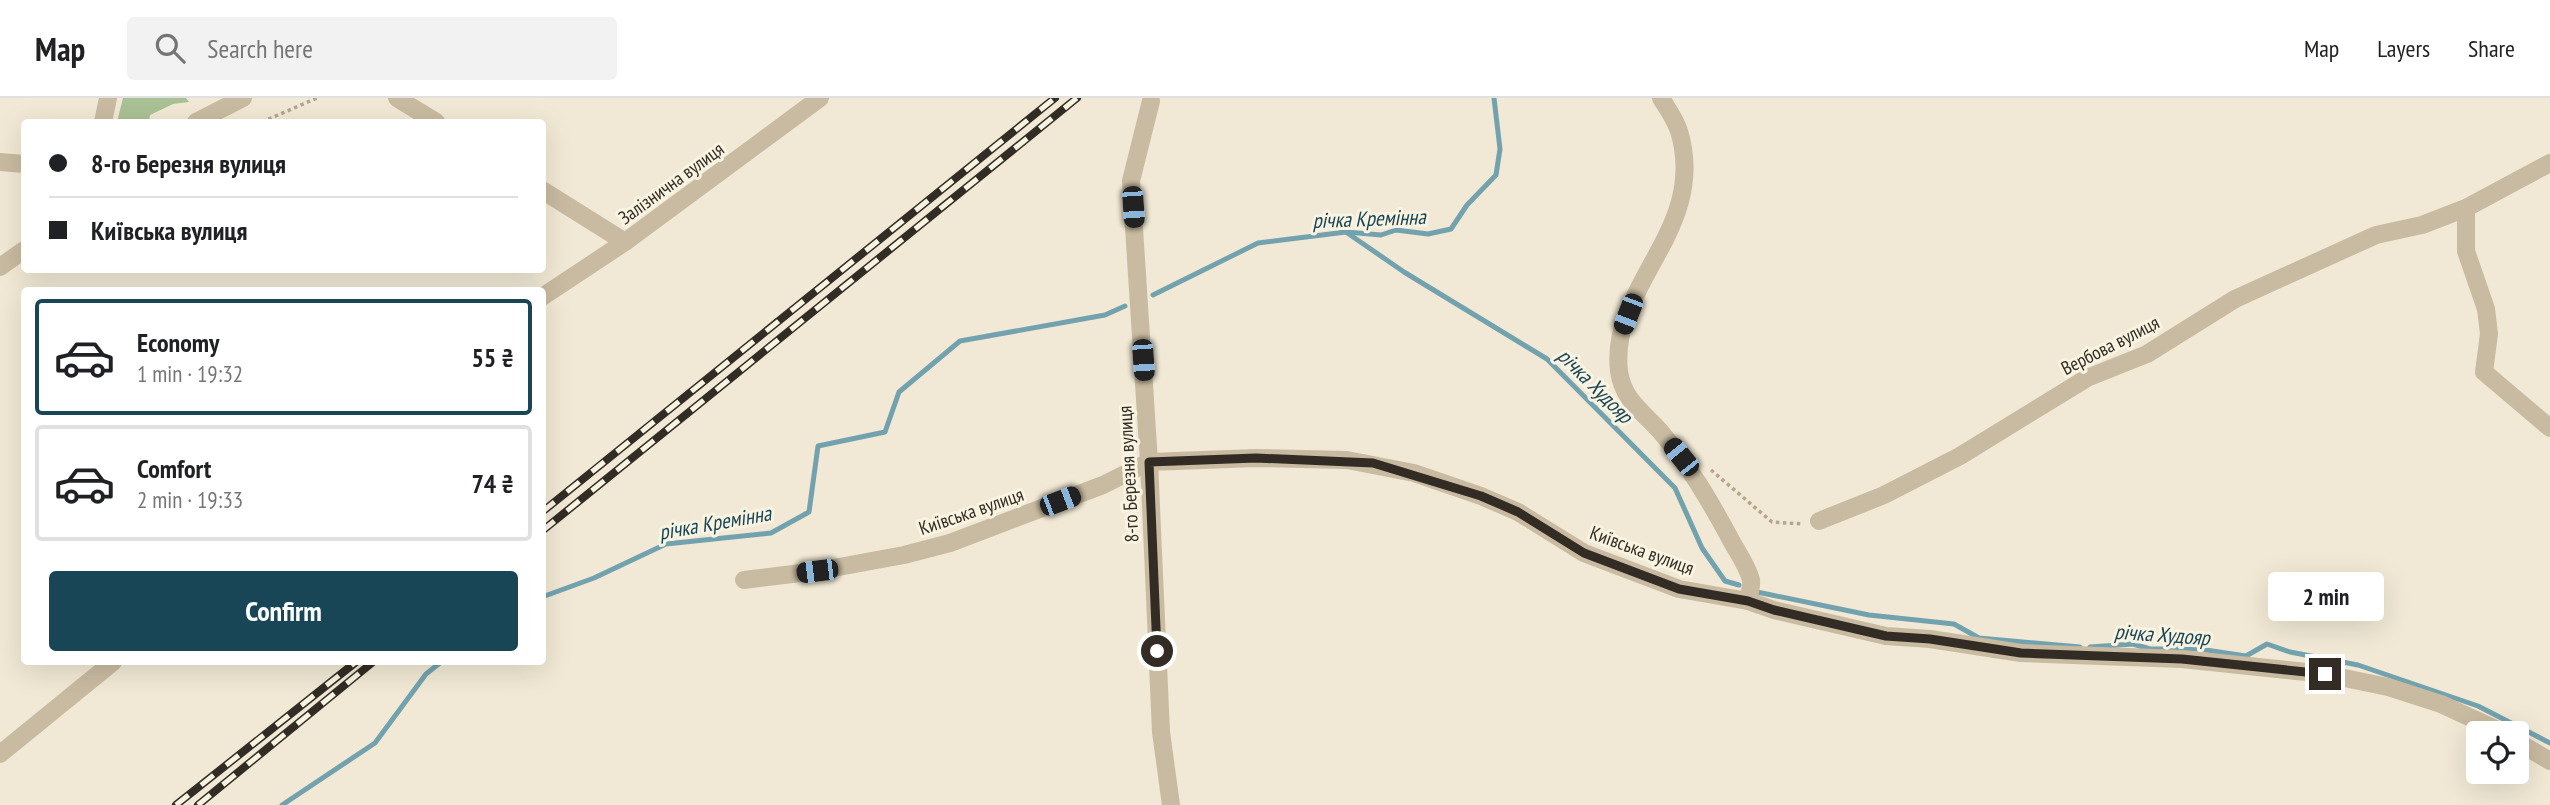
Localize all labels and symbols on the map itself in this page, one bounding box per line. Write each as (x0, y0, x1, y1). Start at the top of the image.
street label: Залізнична вулиця (613, 137, 729, 229)
car (1122, 185, 1145, 229)
water label: річка Кремінна (1312, 203, 1428, 234)
car (1611, 291, 1646, 337)
street label: Вербова вулиця (2057, 310, 2163, 380)
car (1132, 338, 1155, 382)
water label: річка Худояр (1552, 342, 1640, 430)
street label: 8-го Березня вулиця (1112, 405, 1144, 543)
car (1660, 434, 1703, 480)
street label: Київська вулиця (916, 482, 1026, 540)
car (1037, 484, 1084, 518)
water label: річка Кремінна (657, 499, 775, 546)
street label: Київська вулиця (1587, 520, 1697, 580)
car (795, 558, 840, 584)
callout: 2 min (2267, 573, 2383, 622)
water label: річка Худояр (2113, 618, 2212, 651)
route start (1141, 635, 1173, 667)
route end (2309, 658, 2341, 690)

